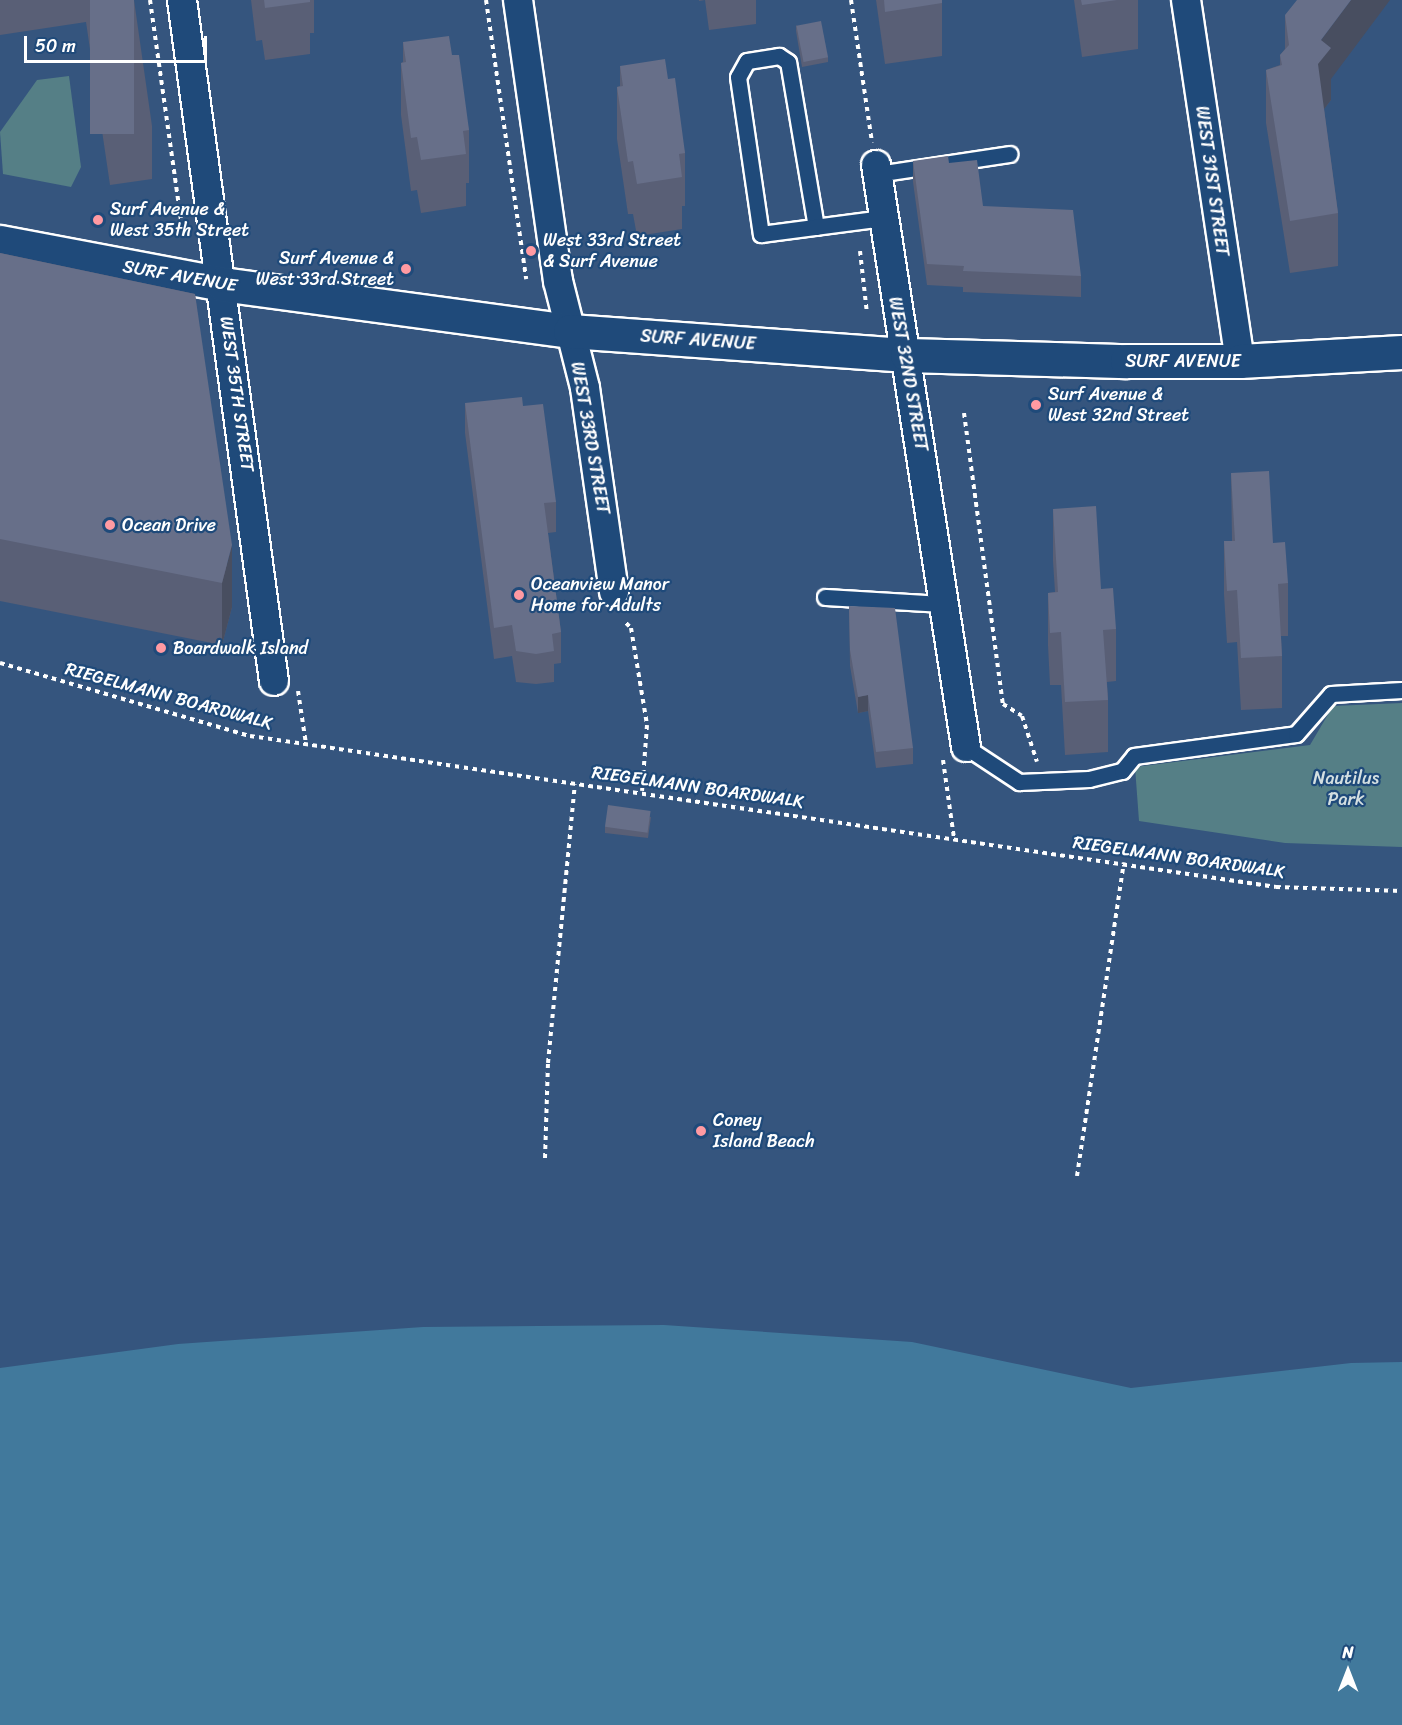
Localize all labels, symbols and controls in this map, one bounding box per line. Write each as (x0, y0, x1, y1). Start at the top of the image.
scale bar (27, 24, 210, 62)
text: 50 m (35, 30, 76, 62)
street label: WEST 31ST STREET (1191, 103, 1233, 259)
place label: Surf Avenue & West 35th Street (110, 199, 249, 242)
marker: Surf Avenue & West 35th Street (91, 213, 105, 227)
place label: West 33rd Street & Surf Avenue (543, 230, 681, 272)
marker: West 33rd Street & Surf Avenue (524, 244, 538, 258)
place label: Surf Avenue & West 33rd Street (256, 248, 394, 290)
street label: SURF AVENUE (121, 255, 239, 297)
marker: Surf Avenue & West 33rd Street (399, 262, 413, 276)
street label: WEST 32ND STREET (884, 294, 932, 454)
street label: WEST 35TH STREET (215, 314, 259, 474)
street label: SURF AVENUE (640, 325, 756, 355)
street label: SURF AVENUE (1125, 350, 1241, 372)
street label: WEST 33RD STREET (566, 359, 614, 517)
place label: Surf Avenue & West 32nd Street (1048, 384, 1188, 426)
marker: Surf Avenue & West 32nd Street (1029, 398, 1043, 412)
place label: Ocean Drive (122, 514, 216, 536)
marker: Ocean Drive (103, 518, 117, 532)
place label: Oceanview Manor Home for Adults (531, 574, 669, 616)
marker: Oceanview Manor Home for Adults (512, 588, 526, 602)
place label: Boardwalk Island (173, 637, 309, 659)
marker: Boardwalk Island (154, 641, 168, 655)
street label: RIEGELMANN BOARDWALK (63, 658, 275, 734)
street label: RIEGELMANN BOARDWALK (591, 761, 805, 813)
park label: Nautilus Park (1313, 768, 1379, 810)
street label: RIEGELMANN BOARDWALK (1072, 831, 1286, 883)
place label: Coney Island Beach (713, 1110, 815, 1152)
marker: Coney Island Beach (694, 1124, 708, 1138)
text: N (1342, 1638, 1354, 1667)
north arrow (1318, 1641, 1378, 1701)

